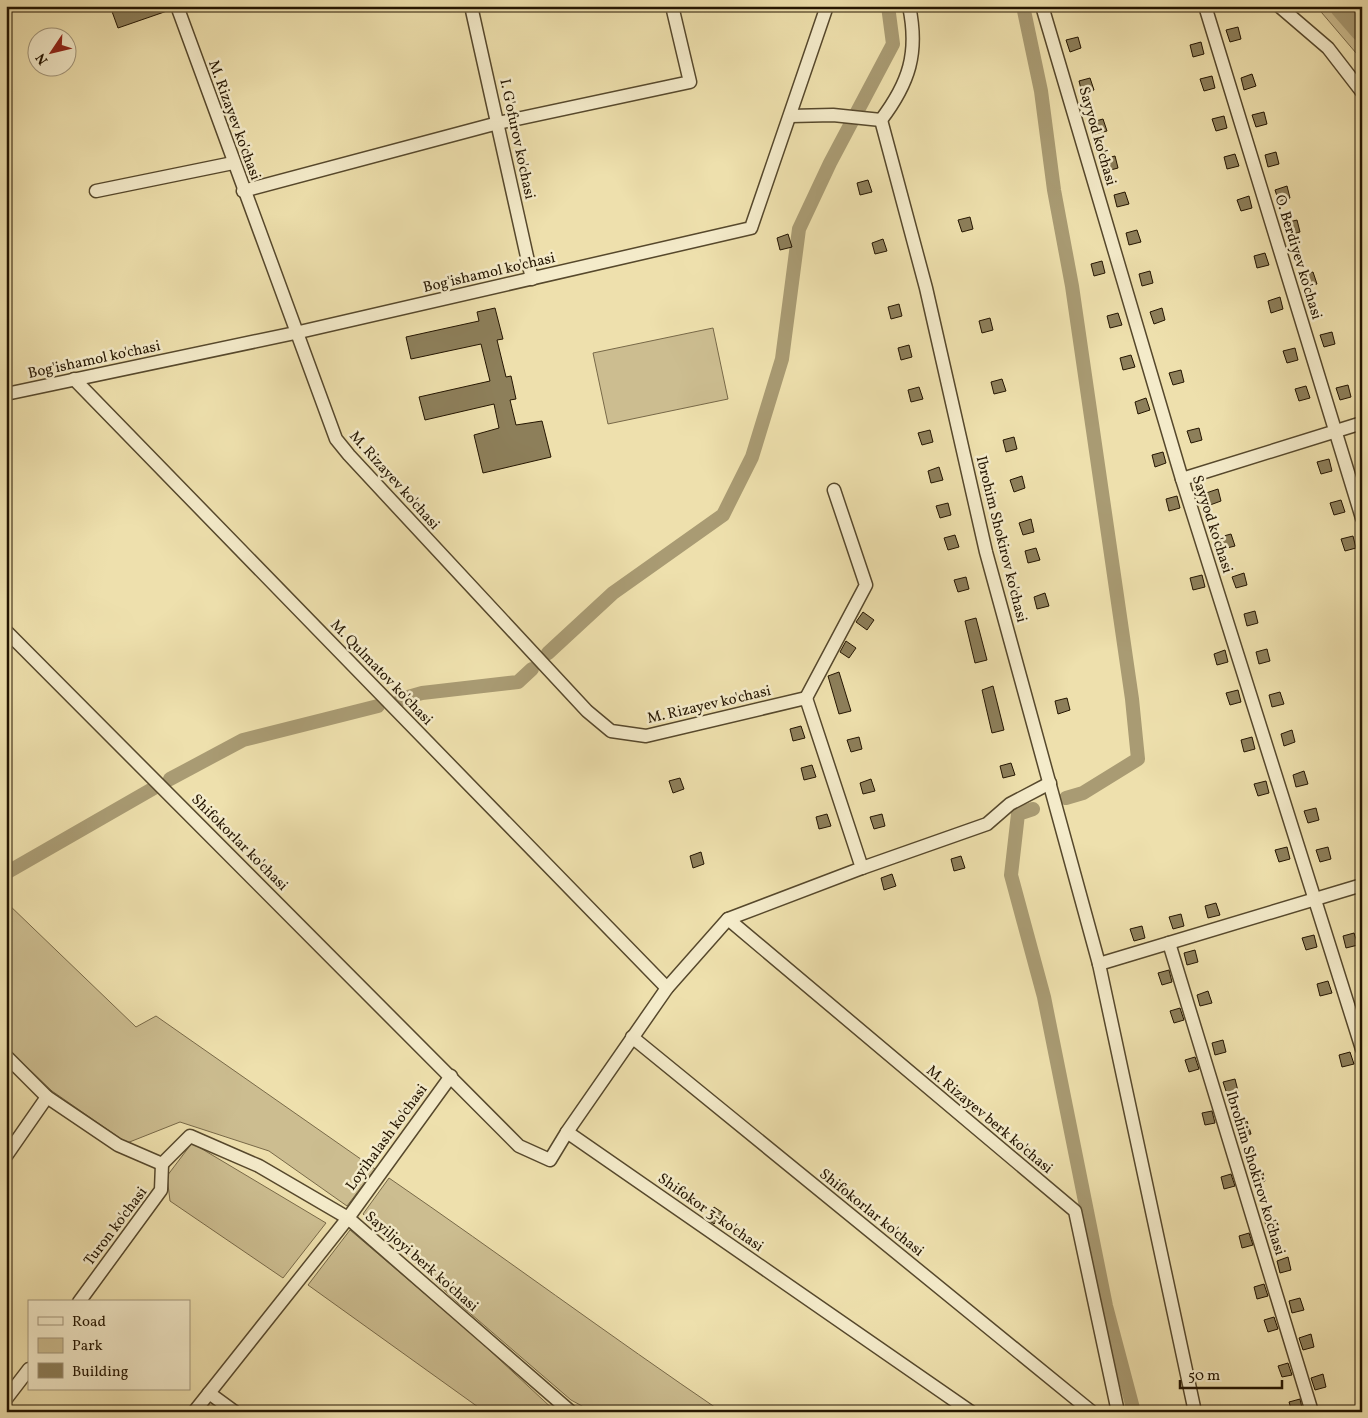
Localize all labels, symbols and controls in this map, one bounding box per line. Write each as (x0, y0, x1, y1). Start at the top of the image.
north arrow (28, 28, 78, 78)
text: N (32, 49, 53, 68)
street label: M. Rizayev ko'chasi (202, 58, 265, 184)
street label: I. G'ofurov ko'chasi (494, 77, 540, 201)
street label: Sayyod ko'chasi (1072, 84, 1121, 188)
street label: O. Berdiyev ko'chasi (1269, 192, 1327, 322)
street label: Bog'ishamol ko'chasi (421, 248, 557, 299)
street label: Bog'ishamol ko'chasi (26, 336, 163, 385)
street label: M. Rizayev ko'chasi (344, 427, 444, 535)
street label: Ibrohim Shokirov ko'chasi (970, 454, 1031, 625)
street label: Sayyod ko'chasi (1186, 473, 1237, 576)
street label: M. Qulmatov ko'chasi (325, 616, 437, 731)
street label: M. Rizayev ko'chasi (645, 681, 773, 730)
street label: Shifokorlar ko'chasi (186, 790, 292, 896)
street label: M. Rizayev berk ko'chasi (921, 1061, 1057, 1179)
street label: Loyihalash ko'chasi (341, 1080, 433, 1195)
street label: Ibrohim Shokirov ko'chasi (1220, 1089, 1290, 1258)
street label: Shifokorlar ko'chasi (814, 1164, 928, 1262)
street label: Shifokor 3-ko'chasi (653, 1169, 767, 1258)
street label: Turon ko'chasi (80, 1183, 153, 1271)
street label: Sayiljoyi berk ko'chasi (360, 1207, 482, 1317)
legend (28, 1300, 190, 1390)
text: Road (72, 1312, 106, 1333)
text: Park (72, 1336, 103, 1357)
scale bar (1180, 1358, 1283, 1390)
text: Building (72, 1362, 129, 1383)
text: 50 m (1188, 1366, 1220, 1387)

